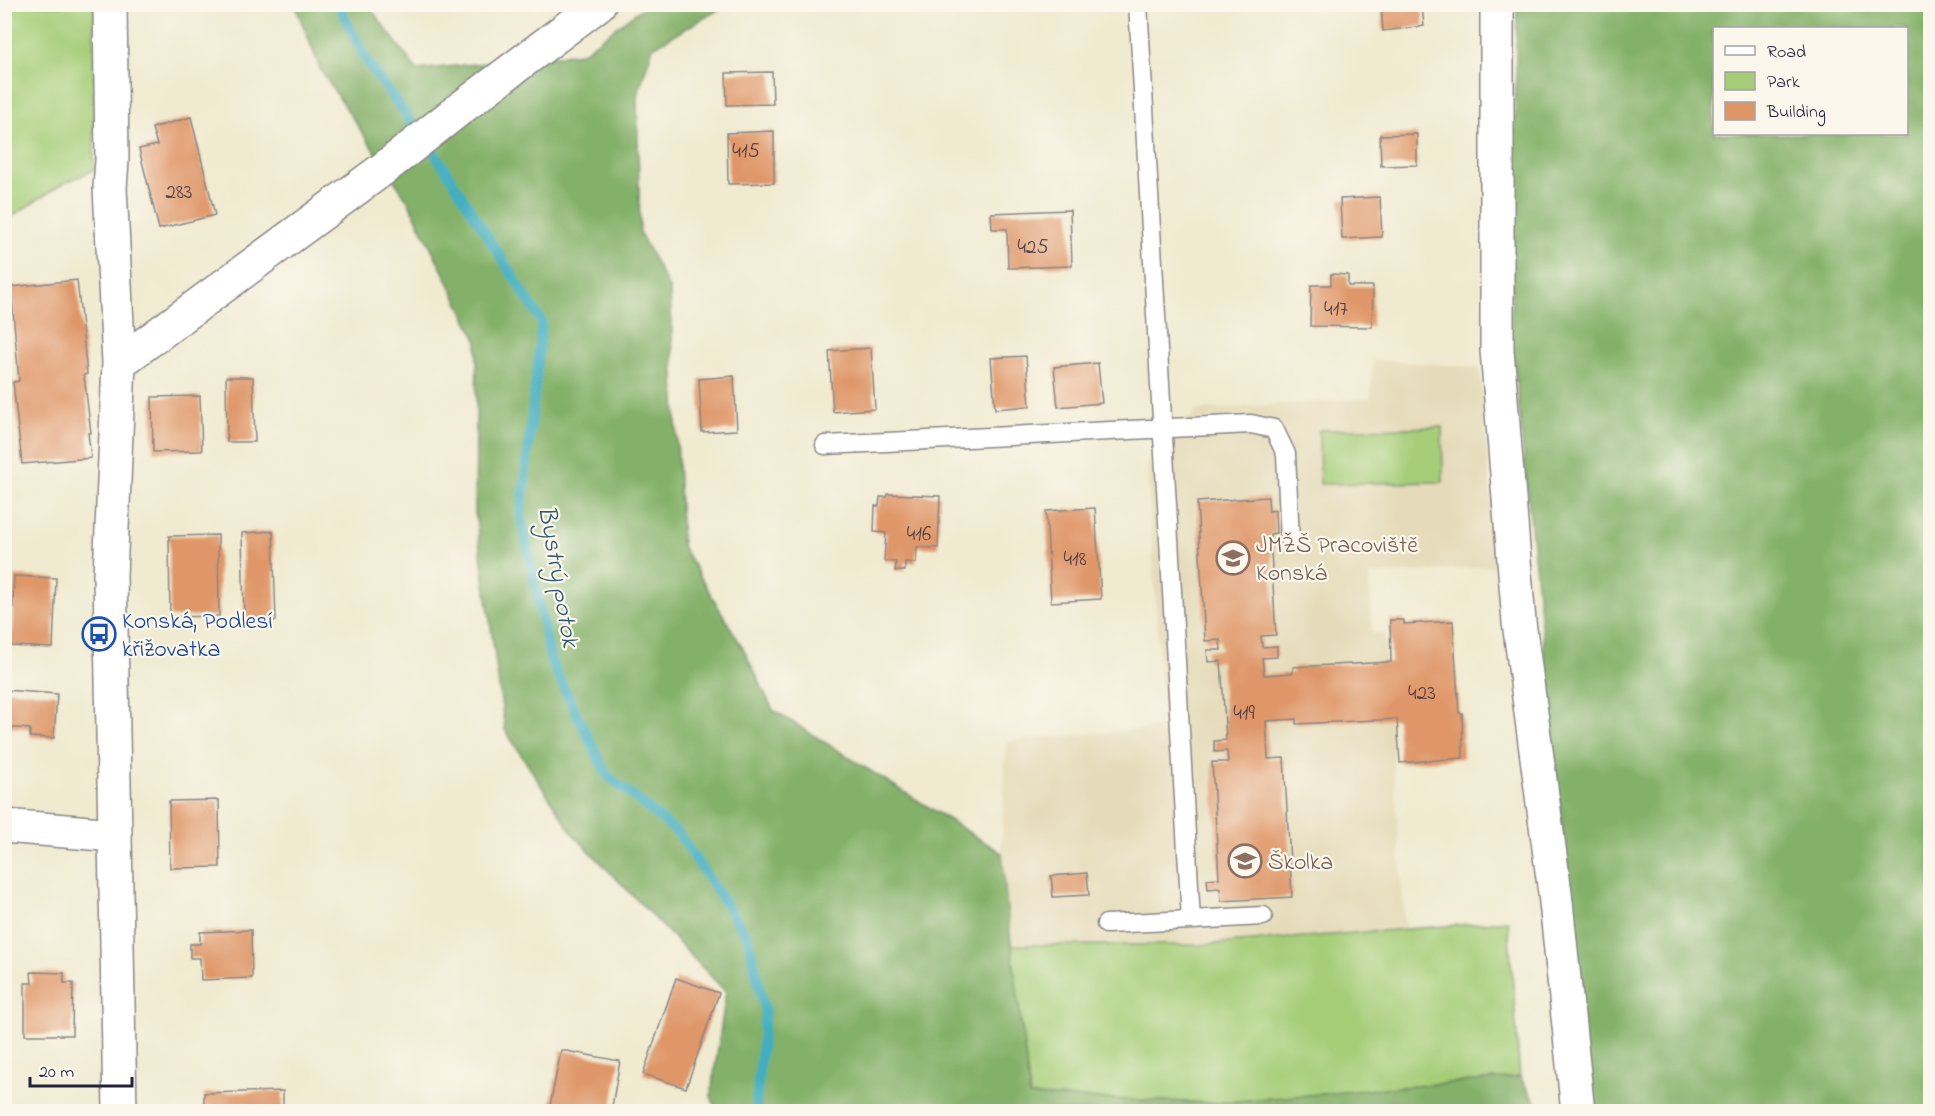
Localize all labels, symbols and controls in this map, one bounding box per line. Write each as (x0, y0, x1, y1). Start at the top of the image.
legend (1713, 27, 1908, 135)
text: Road (1767, 40, 1806, 66)
text: Park (1767, 70, 1800, 96)
text: Building (1766, 100, 1826, 127)
house number: 415 (732, 137, 760, 167)
house number: 283 (166, 178, 193, 208)
house number: 425 (1017, 233, 1049, 263)
house number: 417 (1324, 295, 1348, 325)
water label: Bystrý potok (526, 503, 588, 652)
house number: 416 (907, 520, 931, 550)
place label: JMŽŠ Pracoviště Konská (1256, 529, 1418, 592)
school or university icon: JMŽŠ Pracoviště Konská (1215, 540, 1251, 576)
house number: 418 (1063, 545, 1087, 575)
place label: Konská, Podlesí křižovatka (122, 605, 273, 668)
bus stop icon: Konská, Podlesí křižovatka (81, 616, 117, 652)
house number: 423 (1408, 679, 1436, 709)
house number: 419 (1233, 699, 1256, 729)
school or university icon: Školka (1227, 843, 1263, 879)
place label: Školka (1268, 846, 1333, 881)
scale bar (30, 1050, 132, 1088)
text: 20 m (39, 1060, 74, 1086)

